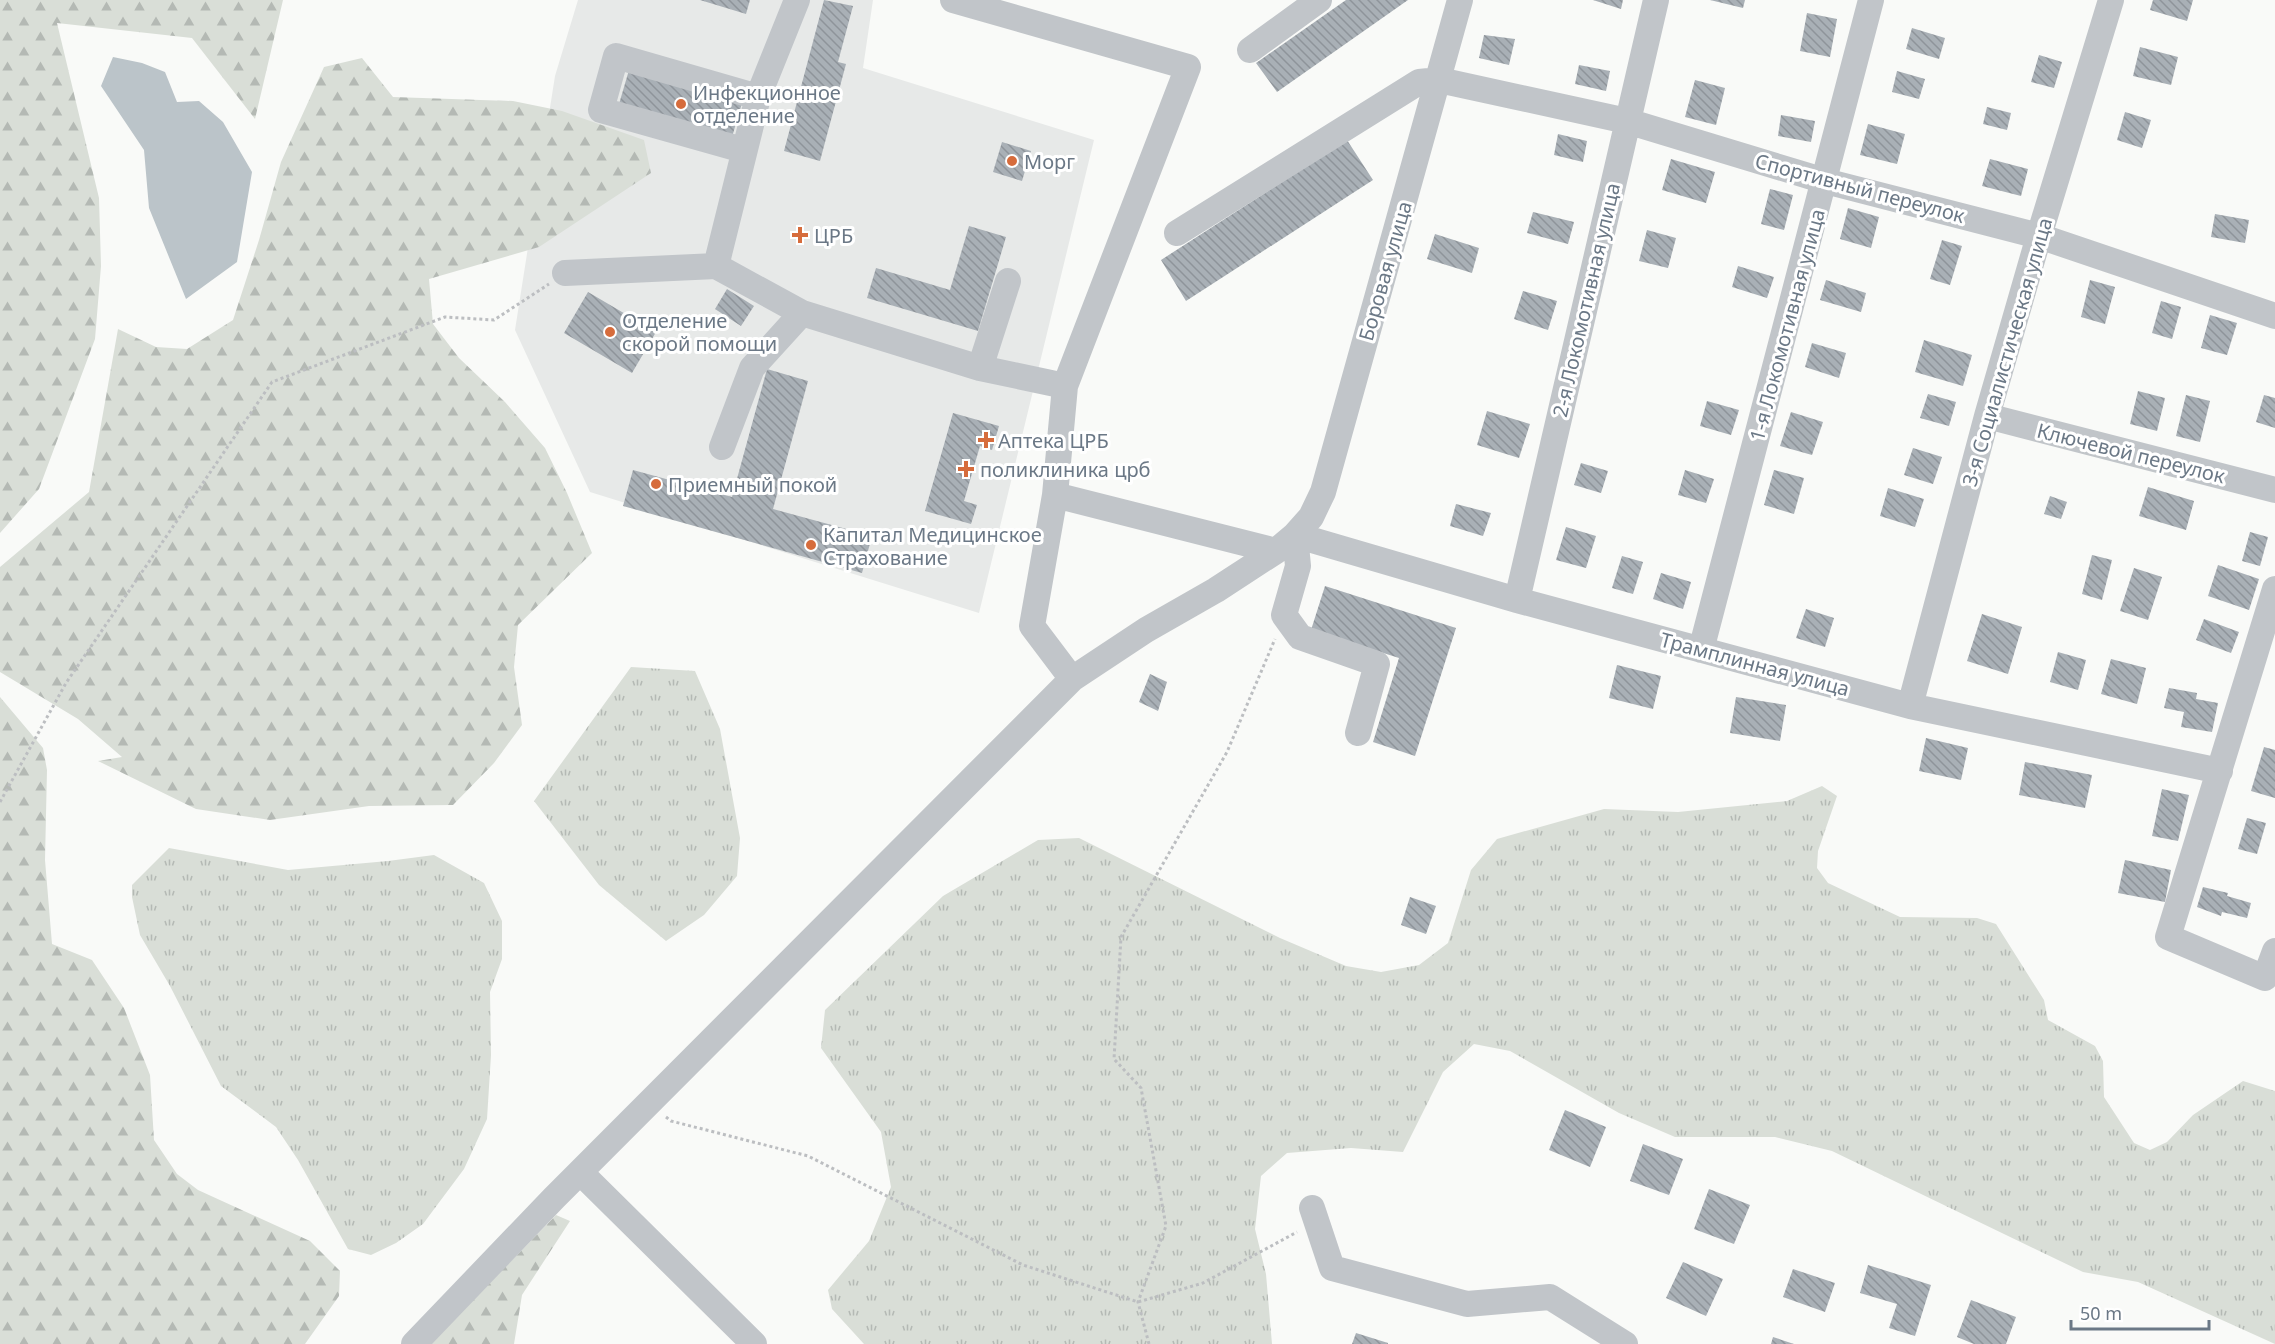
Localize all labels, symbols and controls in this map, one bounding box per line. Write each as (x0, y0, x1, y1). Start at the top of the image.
place label: Инфекционное отделение (693, 79, 841, 129)
marker: Инфекционное отделение (674, 97, 688, 111)
street label: Спортивный переулок (1752, 147, 1968, 229)
place label: Морг (1024, 148, 1075, 175)
marker: Морг (1005, 154, 1019, 168)
street label: 2-я Локомотивная улица (1546, 180, 1626, 420)
street label: Боровая улица (1352, 198, 1418, 344)
street label: 1-я Локомотивная улица (1743, 206, 1831, 444)
street label: 3-я Социалистическая улица (1956, 215, 2058, 489)
place label: ЦРБ (814, 222, 853, 249)
marker: ЦРБ (791, 226, 809, 244)
place label: Отделение скорой помощи (622, 307, 777, 357)
marker: Отделение скорой помощи (603, 325, 617, 339)
street label: Ключевой переулок (2034, 417, 2228, 490)
place label: Аптека ЦРБ (998, 427, 1109, 454)
marker: Аптека ЦРБ (979, 433, 993, 447)
place label: поликлиника црб (980, 456, 1151, 483)
marker: поликлиника црб (957, 460, 975, 478)
place label: Приемный покой (668, 471, 837, 498)
marker: Приемный покой (649, 477, 663, 491)
place label: Капитал Медицинское Страхование (823, 521, 1042, 571)
marker: Капитал Медицинское Страхование (804, 538, 818, 552)
street label: Трамплинная улица (1658, 626, 1852, 702)
scale bar (2071, 1293, 2209, 1331)
text: 50 m (2080, 1301, 2122, 1325)

